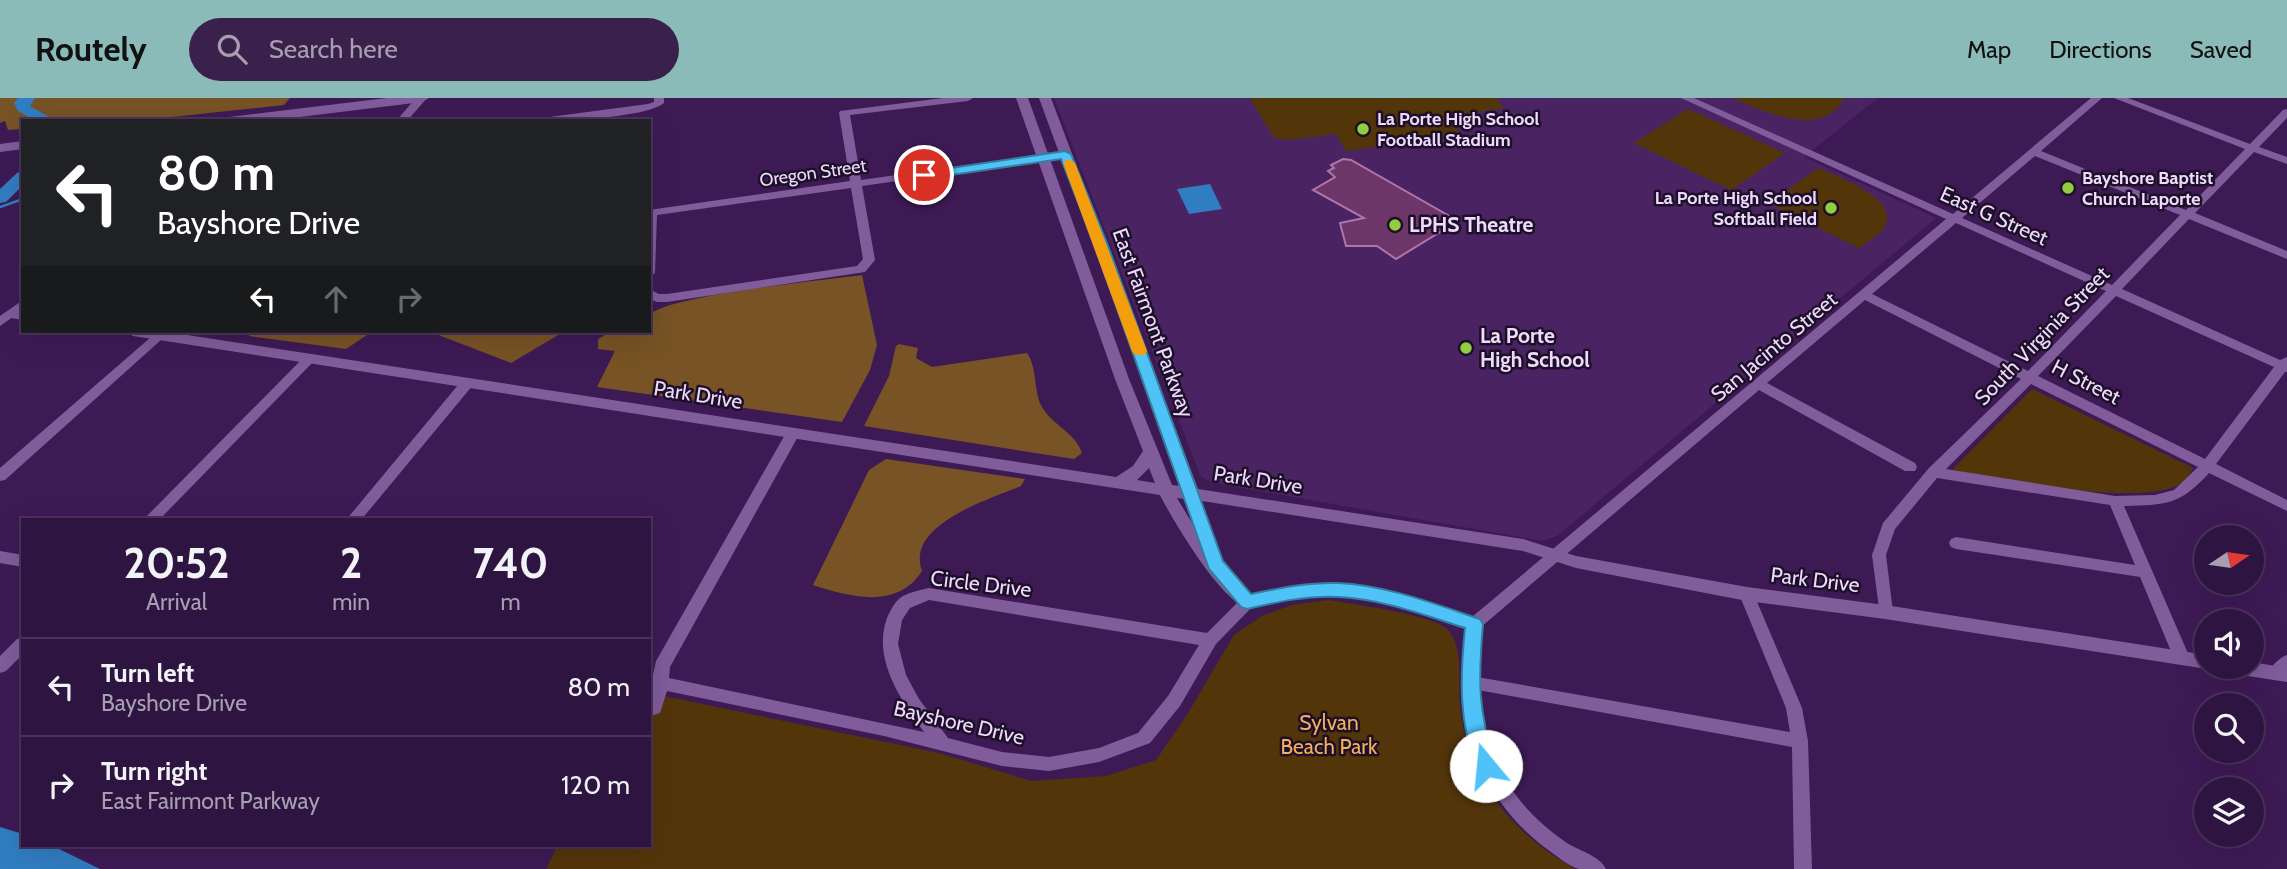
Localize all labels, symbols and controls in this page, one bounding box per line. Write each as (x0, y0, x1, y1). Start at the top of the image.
search box (189, 18, 679, 81)
text: Routely (35, 29, 147, 69)
icon: search (213, 30, 251, 68)
text: Search here (269, 33, 398, 65)
text: Map (1967, 35, 2011, 64)
text: Directions (2049, 35, 2152, 64)
text: Saved (2190, 35, 2252, 64)
place label: La Porte High School Football Stadium (1377, 108, 1540, 151)
marker: La Porte High School Football Stadium (1355, 121, 1371, 137)
text: 80 m (157, 143, 275, 202)
pin (894, 145, 954, 205)
icon: left (42, 147, 133, 238)
street label: Oregon Street (758, 155, 868, 191)
icon: arrive (905, 156, 943, 194)
place label: Bayshore Baptist Church Laporte (2082, 167, 2213, 210)
marker: Bayshore Baptist Church Laporte (2060, 180, 2076, 196)
street label: East G Street (1937, 181, 2052, 250)
place label: La Porte High School Softball Field (1655, 187, 1817, 230)
marker: La Porte High School Softball Field (1823, 200, 1839, 216)
text: Bayshore Drive (157, 203, 360, 242)
place label: LPHS Theatre (1409, 212, 1533, 237)
marker: LPHS Theatre (1387, 217, 1403, 233)
street label: East Fairmont Parkway (1108, 225, 1200, 421)
street label: South Virginia Street (1969, 261, 2114, 410)
icon: left (244, 280, 282, 318)
icon: ahead (317, 280, 355, 318)
icon: right (390, 280, 428, 318)
street label: San Jacinto Street (1706, 287, 1842, 407)
place label: La Porte High School (1480, 323, 1590, 372)
marker: La Porte High School (1458, 340, 1474, 356)
street label: H Street (2048, 354, 2125, 409)
street label: Park Drive (652, 375, 745, 414)
street label: Park Drive (1212, 460, 1305, 499)
north arrow (2194, 525, 2264, 595)
map controls (2194, 525, 2264, 847)
text: 20:52 (124, 537, 230, 589)
text: 2 (340, 537, 362, 589)
text: 740 (473, 537, 548, 589)
street label: Park Drive (1769, 562, 1861, 597)
street label: Circle Drive (929, 565, 1033, 602)
text: Arrival (146, 588, 207, 616)
text: min (332, 588, 370, 616)
text: m (500, 588, 521, 616)
button: sound (2194, 609, 2264, 679)
text: Turn left (101, 657, 194, 689)
icon: left (42, 668, 80, 706)
text: 80 m (567, 671, 630, 703)
text: Bayshore Drive (101, 689, 247, 717)
button: search (2194, 693, 2264, 763)
street label: Bayshore Drive (891, 695, 1027, 750)
park label: Sylvan Beach Park (1281, 710, 1378, 759)
position arrow (1449, 729, 1523, 803)
text: Turn right (101, 755, 207, 787)
icon: right (42, 766, 80, 804)
text: 120 m (561, 769, 630, 801)
button: layers (2194, 777, 2264, 847)
text: East Fairmont Parkway (101, 787, 320, 815)

